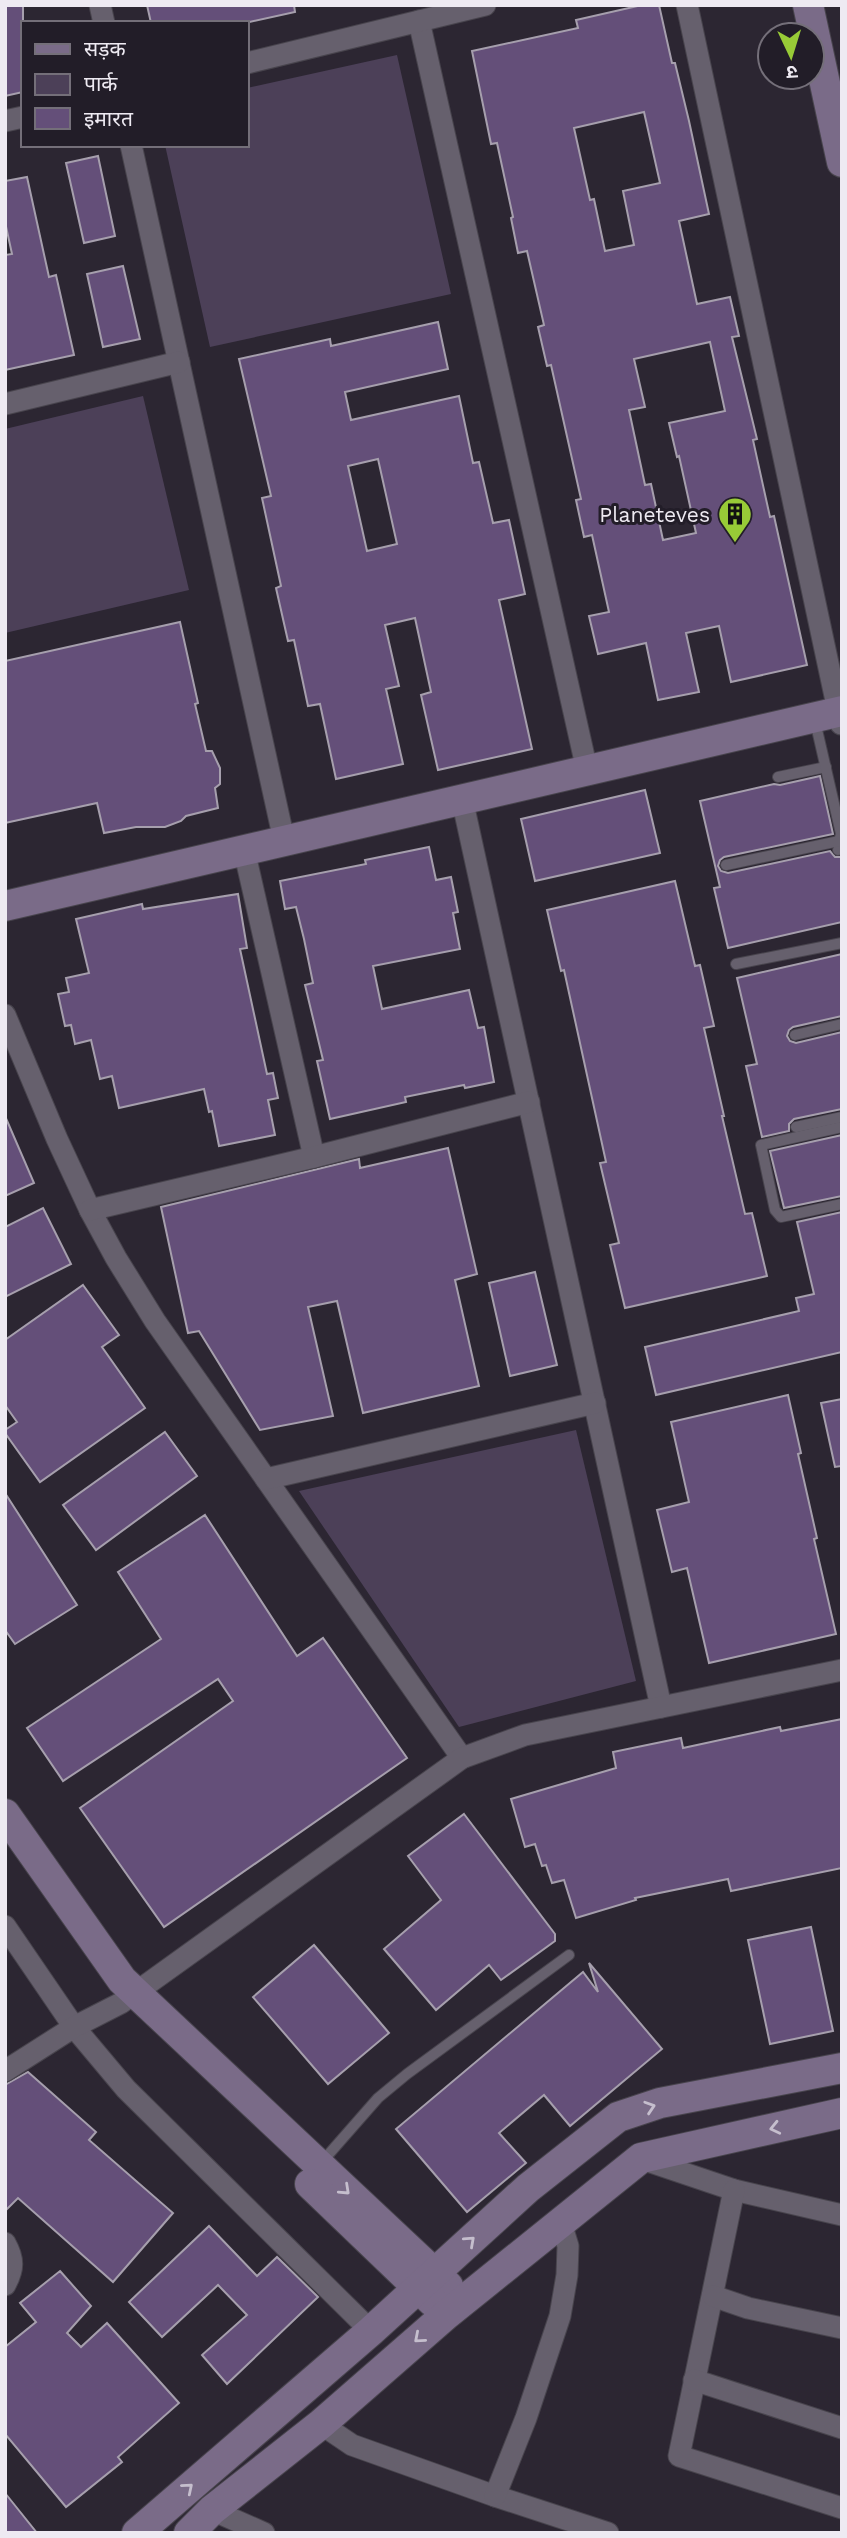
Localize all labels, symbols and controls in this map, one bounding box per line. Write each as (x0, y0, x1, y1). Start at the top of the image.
legend (21, 21, 248, 147)
north arrow (756, 21, 826, 91)
text: सड़क (84, 36, 126, 61)
text: उ (785, 61, 799, 84)
text: पार्क (84, 71, 118, 96)
text: इमारत (84, 106, 134, 131)
building icon: Planeteves (716, 495, 754, 544)
place label: Planeteves (599, 502, 710, 527)
one-way arrow (644, 2100, 656, 2115)
one-way arrow (769, 2120, 781, 2134)
one-way arrow (337, 2181, 350, 2194)
one-way arrow (462, 2237, 475, 2249)
one-way arrow (414, 2330, 427, 2342)
one-way arrow (180, 2483, 192, 2496)

